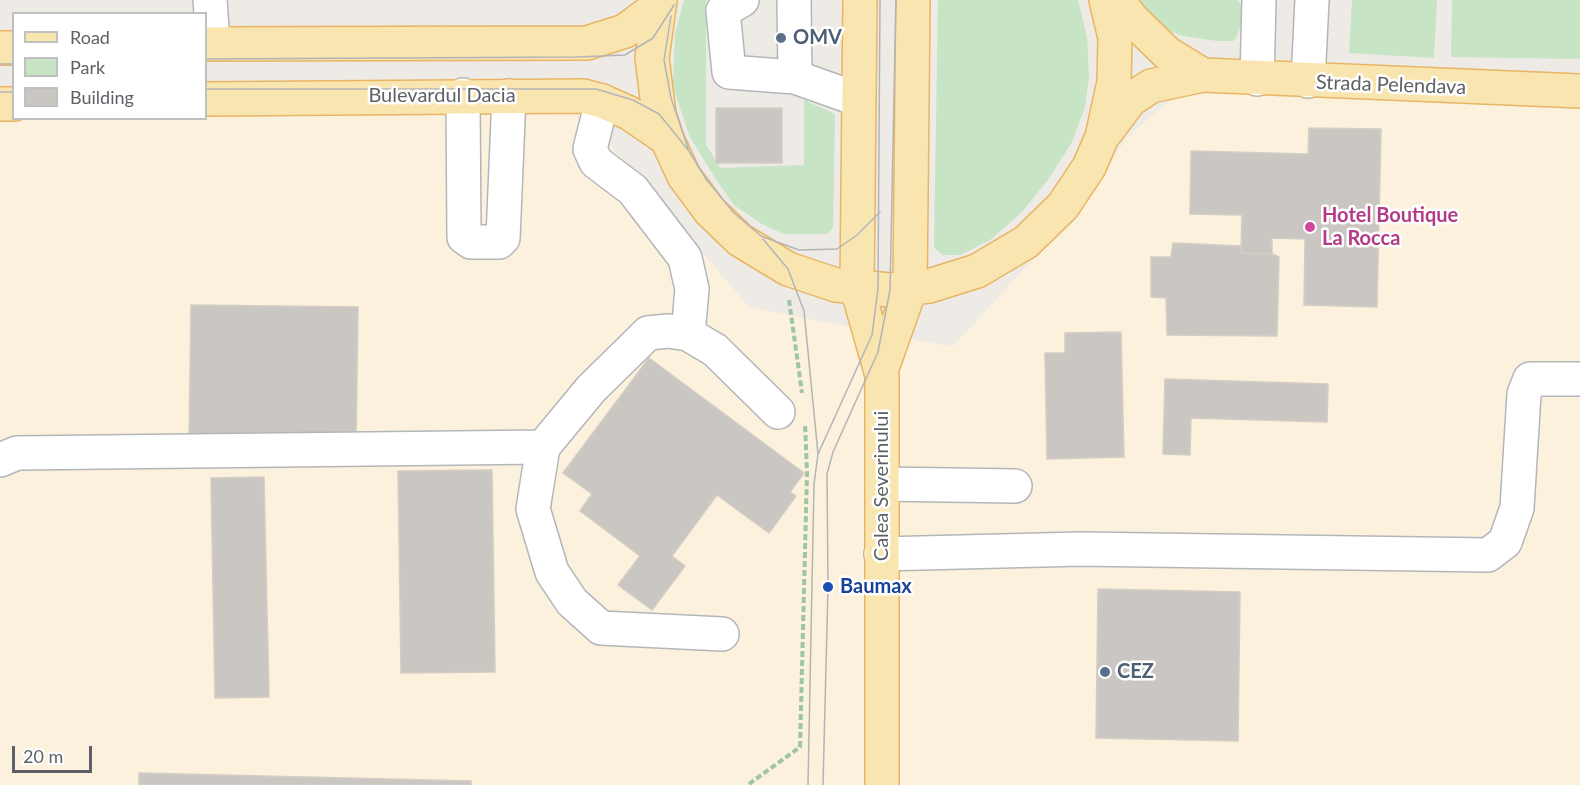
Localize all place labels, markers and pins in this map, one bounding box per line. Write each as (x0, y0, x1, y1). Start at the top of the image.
place label: OMV (793, 26, 842, 50)
marker: OMV (774, 31, 788, 45)
place label: Hotel Boutique La Rocca (1322, 204, 1458, 251)
marker: Hotel Boutique La Rocca (1303, 220, 1317, 234)
place label: Baumax (840, 575, 912, 599)
marker: Baumax (821, 580, 835, 594)
place label: CEZ (1117, 660, 1154, 684)
marker: CEZ (1098, 665, 1112, 679)

